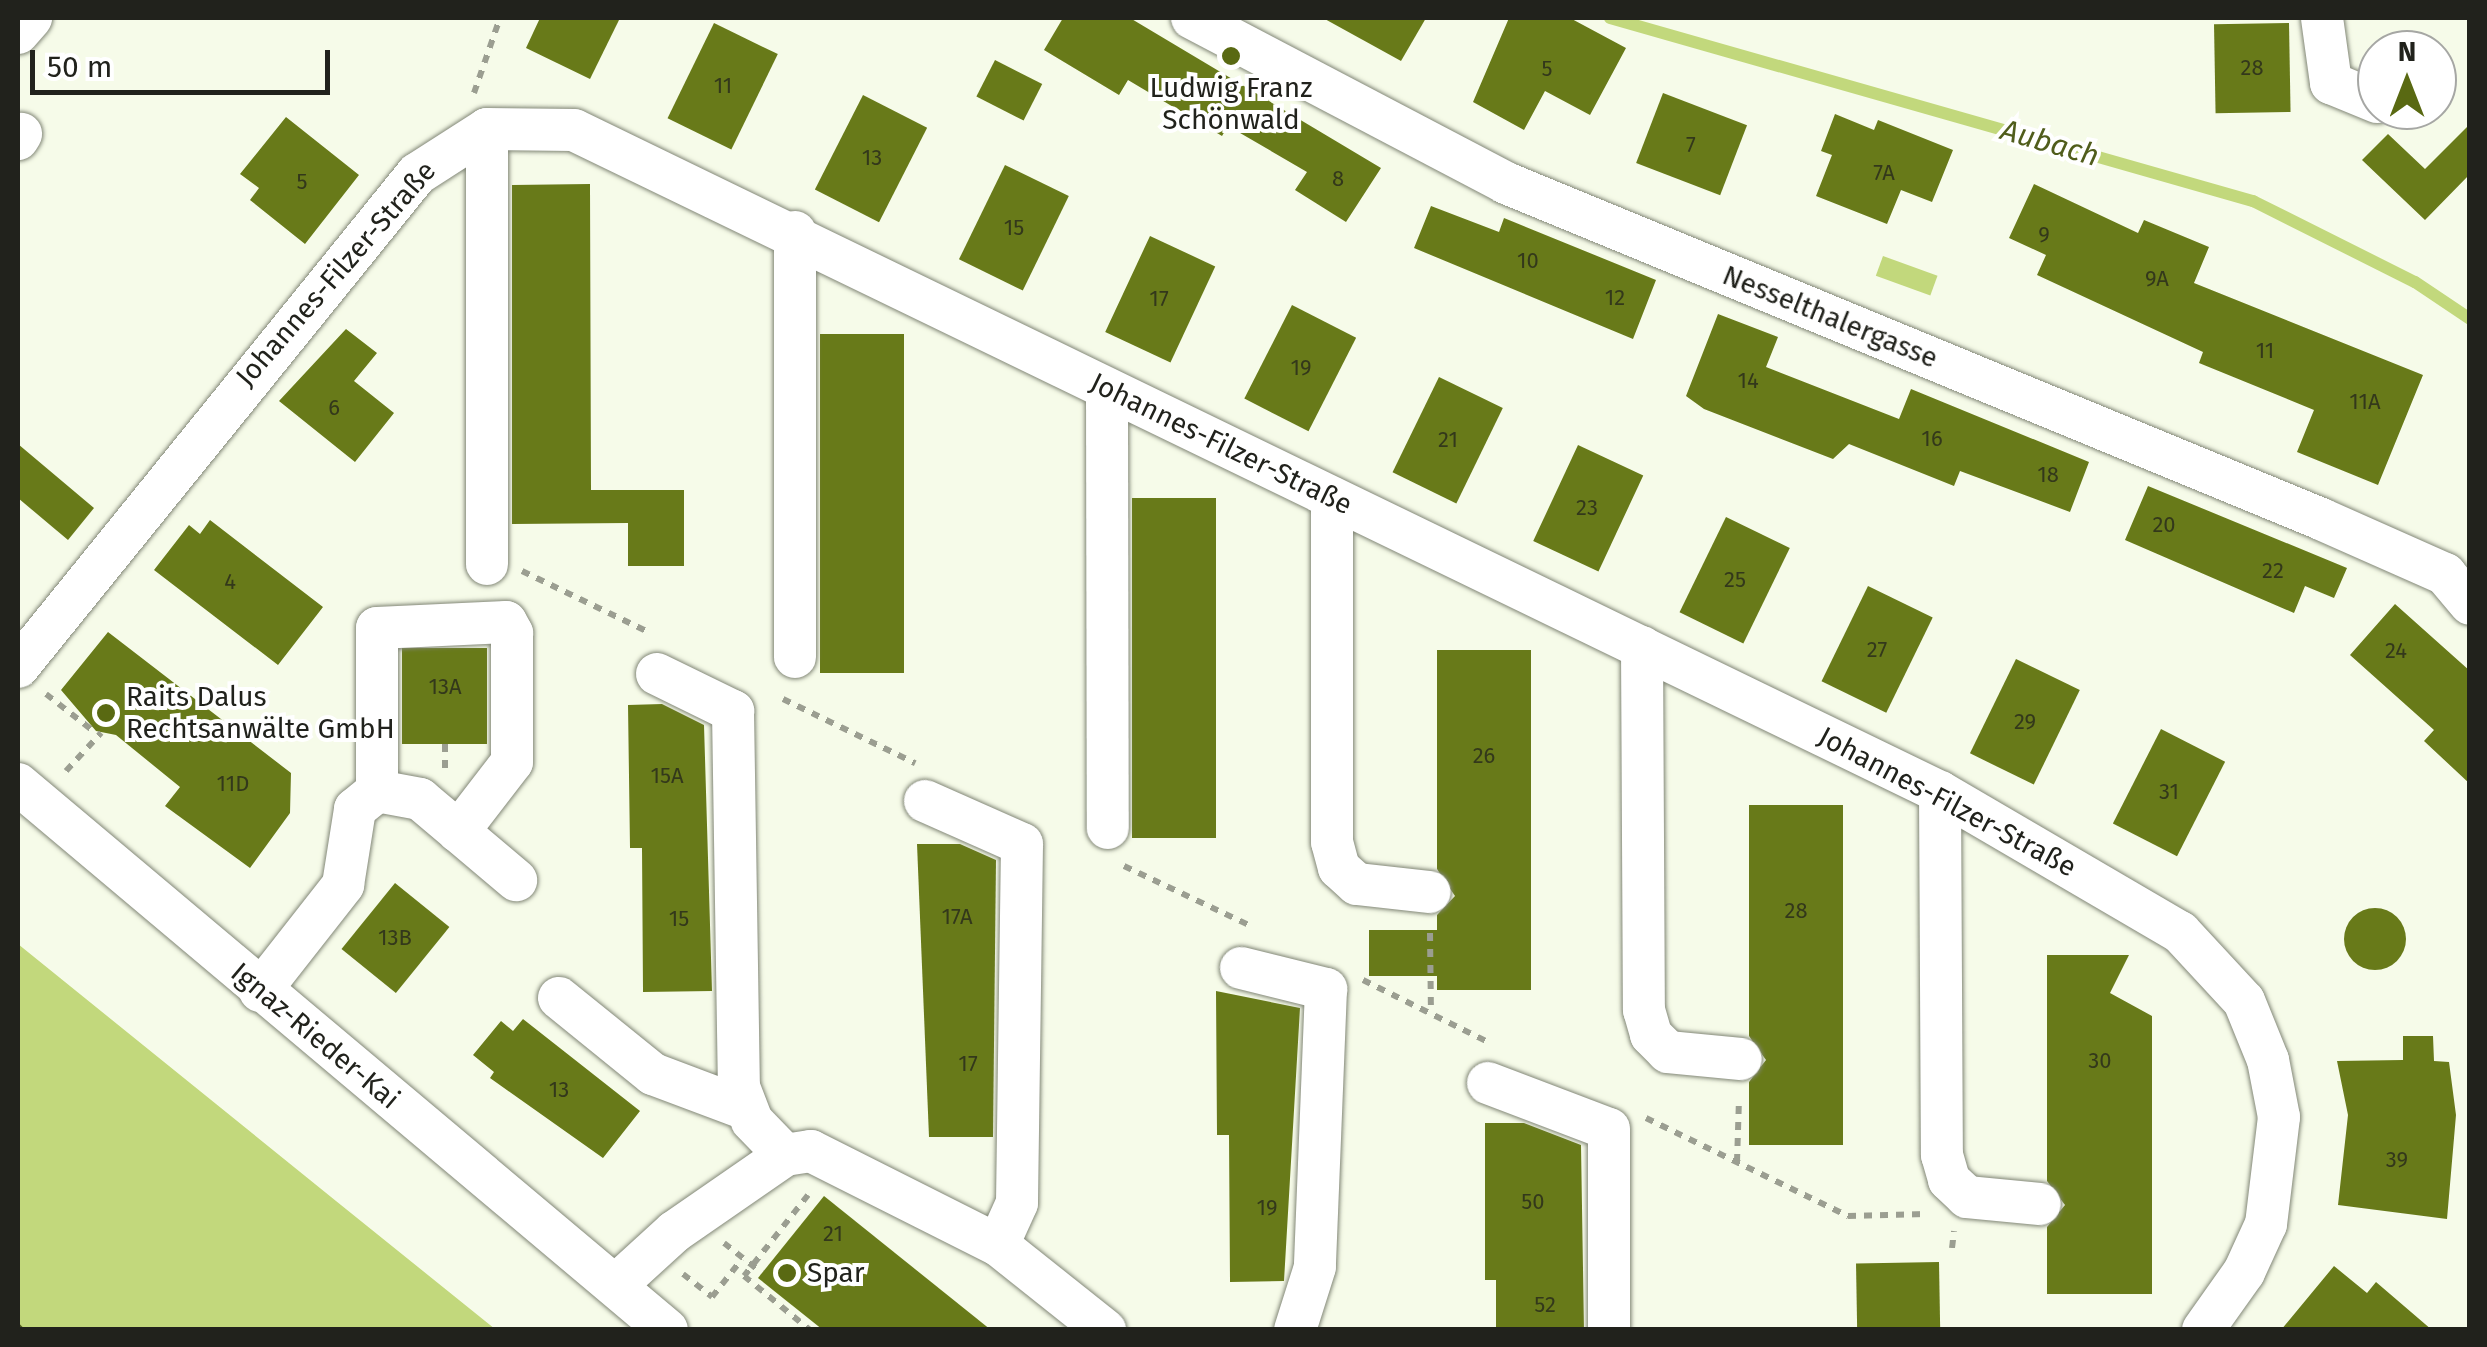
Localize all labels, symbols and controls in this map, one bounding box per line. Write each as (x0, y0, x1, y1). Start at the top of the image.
scale bar (35, 30, 335, 92)
north arrow (2357, 30, 2457, 130)
text: N (2398, 35, 2416, 68)
marker: Ludwig Franz Schönwald (1220, 45, 1242, 67)
text: 50 m (47, 49, 112, 85)
house number: 28 (2240, 55, 2264, 81)
house number: 5 (1541, 56, 1553, 82)
place label: Ludwig Franz Schönwald (1150, 71, 1312, 137)
house number: 11 (714, 73, 732, 99)
water label: Aubach (1997, 112, 2103, 174)
house number: 7 (1686, 132, 1696, 158)
house number: 13 (862, 145, 882, 171)
street label: Johannes-Filzer-Straße (229, 154, 443, 394)
house number: 7A (1873, 160, 1895, 186)
house number: 8 (1332, 166, 1344, 192)
house number: 5 (296, 169, 308, 195)
house number: 15 (1004, 215, 1024, 241)
house number: 9 (2038, 222, 2050, 248)
house number: 10 (1517, 248, 1539, 274)
street label: Nesselthalergasse (1718, 259, 1942, 375)
house number: 9A (2145, 266, 2169, 292)
house number: 12 (1605, 285, 1625, 311)
house number: 17 (1149, 286, 1169, 312)
house number: 11 (2256, 338, 2274, 364)
house number: 19 (1290, 355, 1312, 381)
street label: Johannes-Filzer-Straße (1084, 366, 1358, 522)
house number: 14 (1737, 368, 1759, 394)
house number: 11A (2349, 389, 2381, 415)
house number: 6 (328, 395, 340, 421)
house number: 16 (1921, 426, 1943, 452)
house number: 21 (1438, 427, 1458, 453)
house number: 18 (2037, 462, 2059, 488)
house number: 23 (1576, 495, 1598, 521)
house number: 20 (2152, 512, 2176, 538)
house number: 22 (2262, 558, 2284, 584)
house number: 25 (1724, 567, 1746, 593)
house number: 4 (224, 569, 236, 595)
house number: 27 (1867, 637, 1887, 663)
house number: 24 (2385, 638, 2407, 664)
house number: 13A (428, 674, 462, 700)
place label: Raits Dalus Rechtsanwälte GmbH (126, 680, 395, 746)
marker: Raits Dalus Rechtsanwälte GmbH (95, 702, 117, 724)
house number: 29 (2014, 709, 2036, 735)
street label: Johannes-Filzer-Straße (1812, 720, 2082, 884)
house number: 26 (1473, 743, 1495, 769)
house number: 15A (650, 763, 684, 789)
house number: 11D (217, 771, 249, 797)
house number: 31 (2159, 779, 2179, 805)
house number: 28 (1784, 898, 1808, 924)
house number: 17A (941, 904, 973, 930)
house number: 15 (669, 906, 689, 932)
house number: 13B (378, 925, 412, 951)
street label: Ignaz-Rieder-Kai (224, 956, 406, 1116)
house number: 30 (2088, 1048, 2112, 1074)
house number: 17 (958, 1051, 978, 1077)
house number: 13 (549, 1077, 569, 1103)
house number: 39 (2386, 1147, 2408, 1173)
house number: 50 (1521, 1189, 1545, 1215)
house number: 19 (1256, 1195, 1278, 1221)
house number: 21 (823, 1221, 843, 1247)
place label: Spar (807, 1256, 865, 1290)
marker: Spar (776, 1262, 798, 1284)
house number: 52 (1534, 1292, 1556, 1318)

